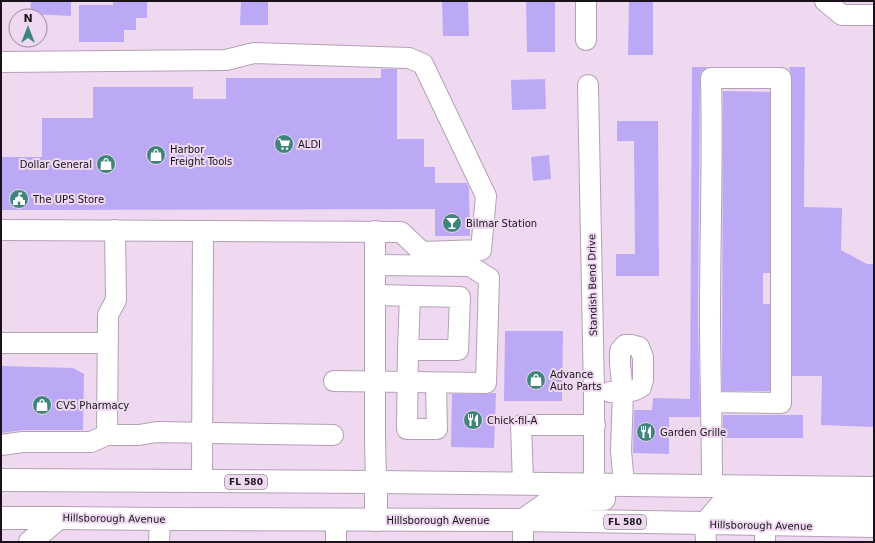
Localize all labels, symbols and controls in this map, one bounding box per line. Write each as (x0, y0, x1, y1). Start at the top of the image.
north arrow (8, 8, 48, 48)
text: N (23, 12, 33, 25)
supermarket icon: ALDI (273, 133, 295, 155)
place label: ALDI (298, 139, 321, 150)
shop icon: Harbor Freight Tools (145, 144, 167, 166)
place label: Harbor Freight Tools (170, 144, 232, 167)
shop icon: Dollar General (95, 153, 117, 175)
place label: Dollar General (20, 159, 92, 170)
public building icon: The UPS Store (8, 188, 30, 210)
place label: The UPS Store (32, 194, 104, 205)
bar icon: Bilmar Station (441, 212, 463, 234)
place label: Bilmar Station (466, 218, 537, 229)
street label: Standish Bend Drive (586, 234, 599, 336)
shop icon: Advance Auto Parts (525, 369, 547, 391)
place label: Advance Auto Parts (550, 369, 601, 392)
shop icon: CVS Pharmacy (31, 394, 53, 416)
place label: CVS Pharmacy (56, 400, 129, 411)
restaurant icon: Chick-fil-A (462, 409, 484, 431)
place label: Chick-fil-A (487, 415, 537, 426)
restaurant icon: Garden Grille (635, 421, 657, 443)
place label: Garden Grille (660, 427, 726, 438)
road number: FL 580 (225, 475, 267, 489)
street label: Hillsborough Avenue (62, 512, 166, 525)
street label: Hillsborough Avenue (387, 515, 489, 526)
road number: FL 580 (604, 515, 646, 529)
street label: Hillsborough Avenue (709, 519, 813, 532)

